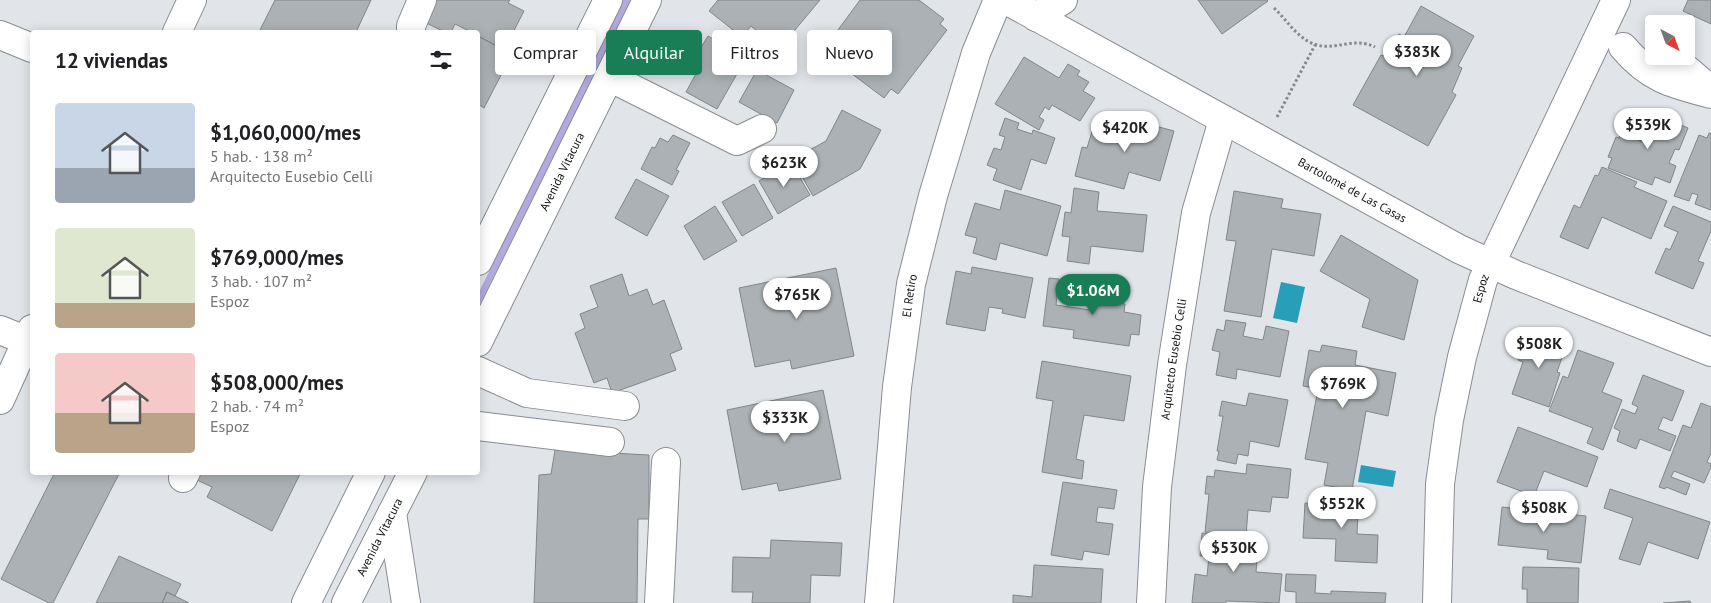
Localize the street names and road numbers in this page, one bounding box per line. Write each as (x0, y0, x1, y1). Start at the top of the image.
street label: Avenida Vitacura (536, 130, 587, 213)
street label: Bartolomé de Las Casas (1296, 154, 1409, 226)
street label: Espoz (1469, 271, 1492, 305)
street label: El Retiro (899, 272, 920, 318)
street label: Arquitecto Eusebio Celli (1157, 297, 1189, 421)
street label: Avenida Vitacura (353, 495, 405, 578)

